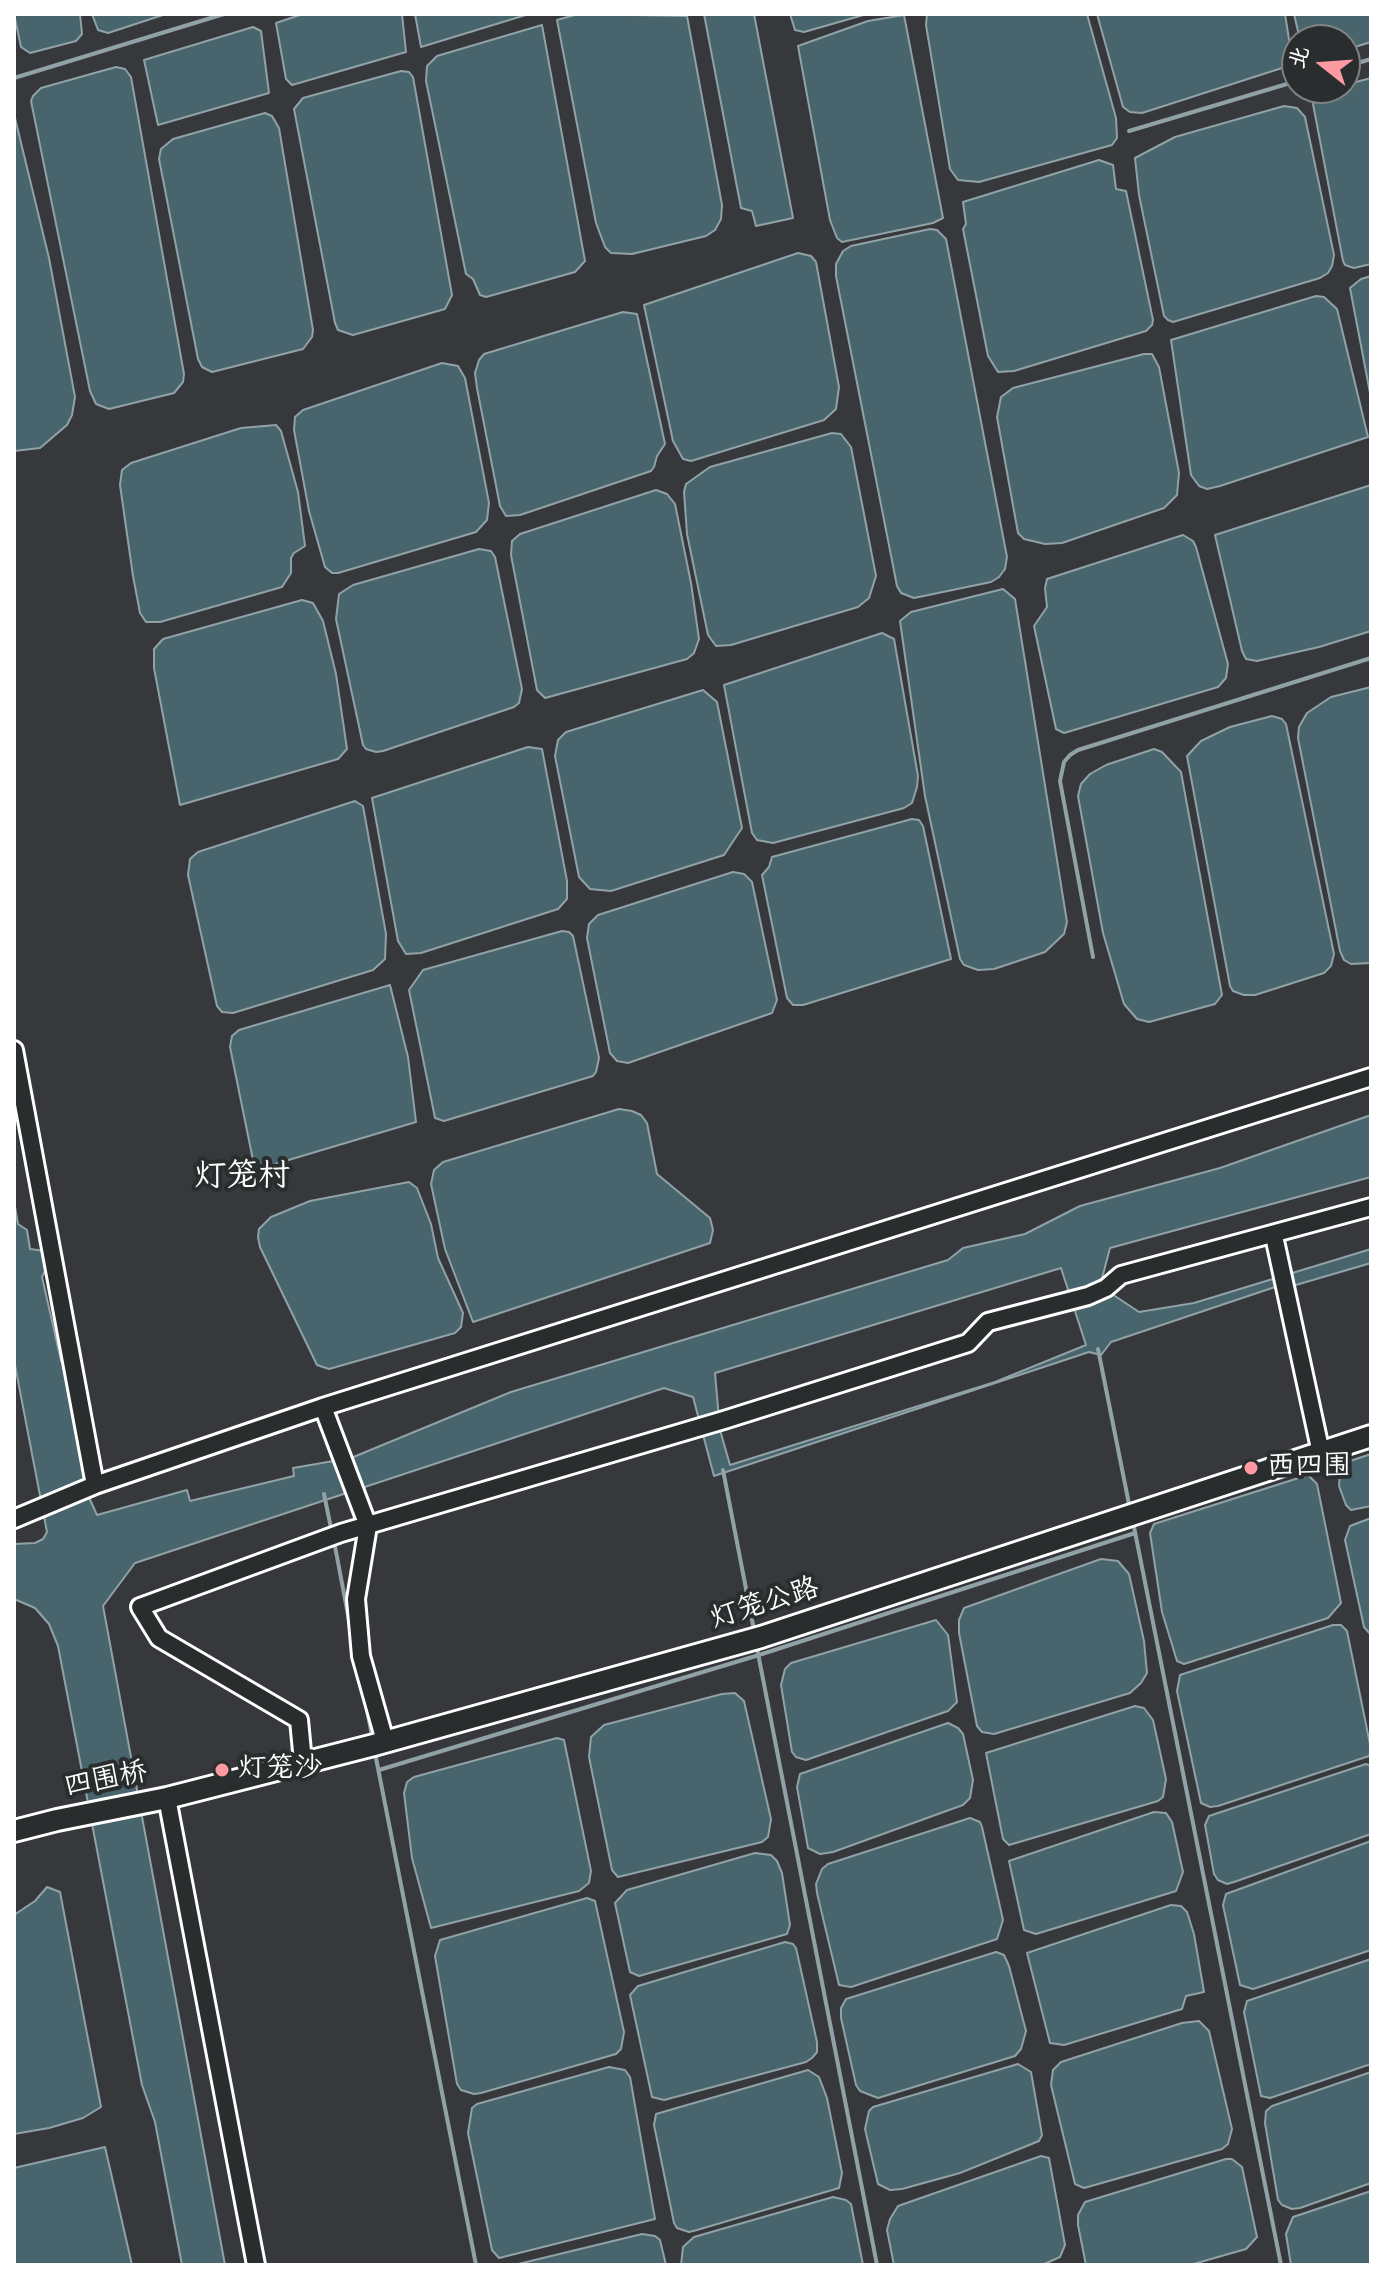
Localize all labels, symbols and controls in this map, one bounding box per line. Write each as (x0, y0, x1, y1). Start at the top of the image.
north arrow (1281, 24, 1361, 104)
text: 北 (1283, 43, 1317, 72)
district label: 灯笼村 (194, 1159, 290, 1197)
place label: 西四围 (1267, 1451, 1351, 1485)
marker: 西四围 (1242, 1459, 1260, 1477)
street label: 灯笼公路 (707, 1573, 823, 1637)
place label: 灯笼沙 (238, 1753, 322, 1787)
street label: 四围桥 (62, 1756, 150, 1806)
marker: 灯笼沙 (213, 1761, 231, 1779)

